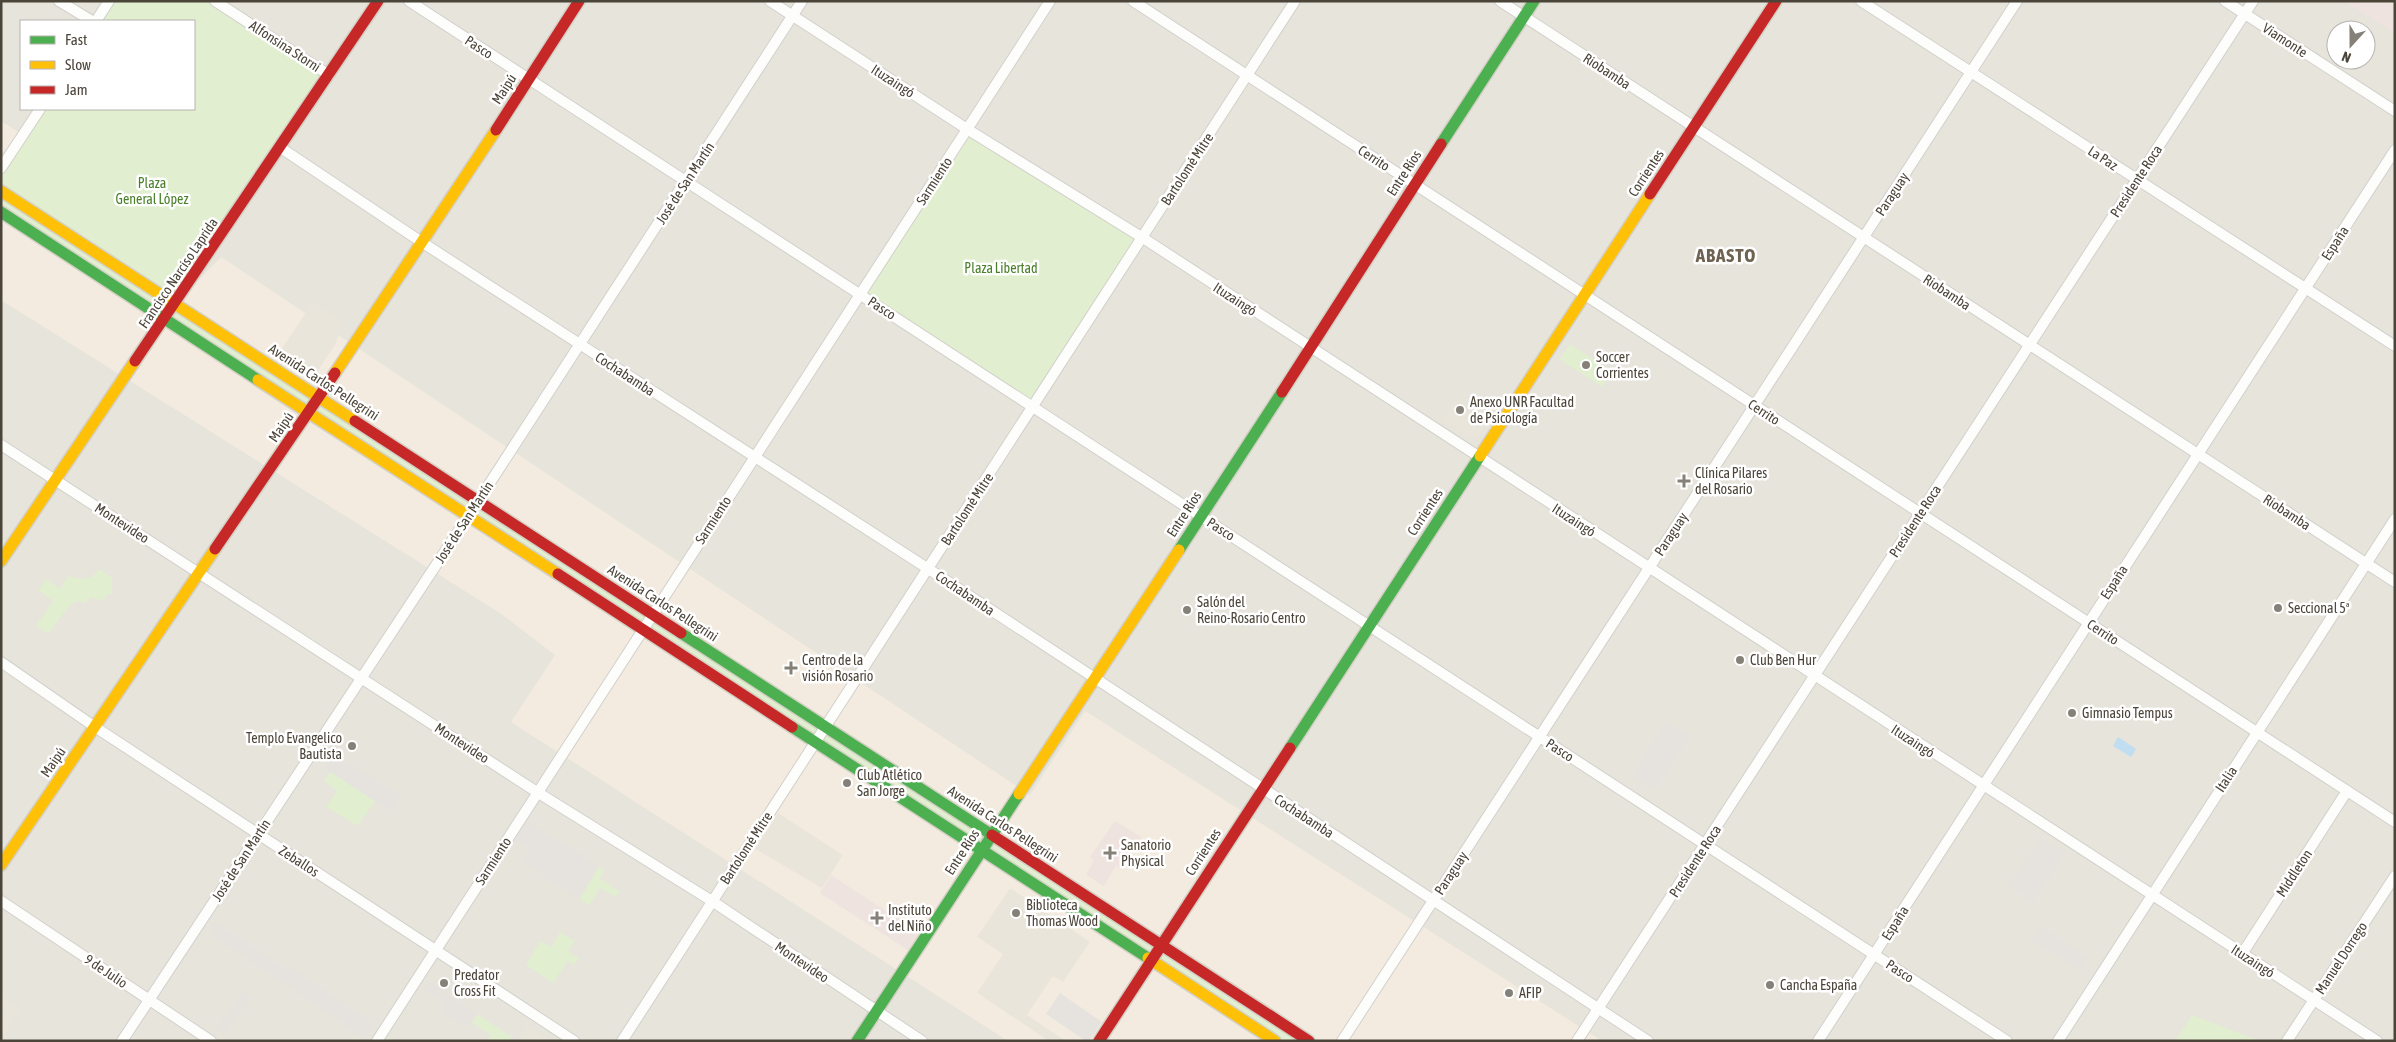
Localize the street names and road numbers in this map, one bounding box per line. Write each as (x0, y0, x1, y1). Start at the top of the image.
street label: Alfonsina Storni (246, 17, 324, 75)
street label: Viamonte (2260, 20, 2310, 60)
street label: Pasco (462, 32, 496, 62)
street label: Riobamba (1580, 50, 1634, 92)
street label: Ituzaingó (868, 61, 918, 101)
street label: Maipú (488, 71, 520, 107)
street label: Bartolomé Mitre (1158, 130, 1216, 208)
street label: José de San Martín (653, 139, 717, 227)
street label: Cerrito (1355, 142, 1393, 174)
street label: Presidente Roca (2107, 142, 2165, 220)
street label: La Paz (2085, 143, 2121, 173)
street label: Entre Ríos (1383, 147, 1425, 199)
street label: Corrientes (1625, 147, 1667, 199)
street label: Sarmiento (913, 154, 955, 208)
street label: Paraguay (1872, 169, 1912, 219)
street label: Francisco Narciso Laprida (135, 215, 221, 331)
street label: España (2318, 223, 2352, 263)
street label: Riobamba (1920, 271, 1974, 313)
street label: Ituzaingó (1210, 279, 1260, 319)
street label: Pasco (865, 293, 899, 323)
street label: Avenida Carlos Pellegrini (266, 340, 382, 424)
street label: Cochabamba (592, 349, 658, 399)
street label: Cerrito (1745, 396, 1783, 428)
street label: Maipú (265, 409, 297, 445)
street label: Bartolomé Mitre (938, 470, 996, 548)
street label: José de San Martín (432, 478, 496, 566)
street label: Presidente Roca (1886, 482, 1944, 560)
street label: Corrientes (1404, 486, 1446, 538)
street label: Entre Ríos (1163, 488, 1205, 540)
street label: Riobamba (2260, 491, 2314, 533)
street label: Sarmiento (692, 493, 734, 547)
street label: Montevideo (92, 500, 152, 546)
street label: Ituzaingó (1549, 500, 1599, 540)
street label: Paraguay (1651, 509, 1691, 559)
street label: Pasco (1204, 514, 1238, 544)
street label: Avenida Carlos Pellegrini (605, 561, 721, 645)
street label: España (2097, 562, 2131, 602)
street label: Cochabamba (932, 567, 998, 619)
street label: Cerrito (2084, 616, 2122, 648)
street label: Montevideo (432, 720, 492, 766)
street label: Ituzaingó (1888, 721, 1938, 761)
street label: Pasco (1543, 735, 1577, 765)
street label: Maipú (37, 744, 69, 780)
street label: Italia (2212, 763, 2240, 795)
street label: Avenida Carlos Pellegrini (945, 782, 1061, 866)
street label: Cochabamba (1271, 791, 1337, 841)
street label: Bartolomé Mitre (717, 809, 775, 887)
street label: José de San Martín (209, 816, 273, 904)
street label: Presidente Roca (1666, 822, 1724, 900)
street label: Entre Ríos (941, 826, 983, 878)
street label: Corrientes (1182, 826, 1224, 878)
street label: Sarmiento (472, 834, 514, 888)
street label: Zeballos (276, 842, 322, 880)
street label: Middleton (2273, 846, 2315, 900)
street label: Paraguay (1431, 848, 1471, 898)
street label: España (1878, 903, 1912, 943)
street label: Manuel Dorrego (2312, 919, 2370, 997)
street label: Montevideo (772, 938, 832, 986)
street label: Ituzaingó (2228, 941, 2278, 981)
street label: 9 de Julio (82, 951, 130, 991)
street label: Pasco (1883, 956, 1917, 986)

